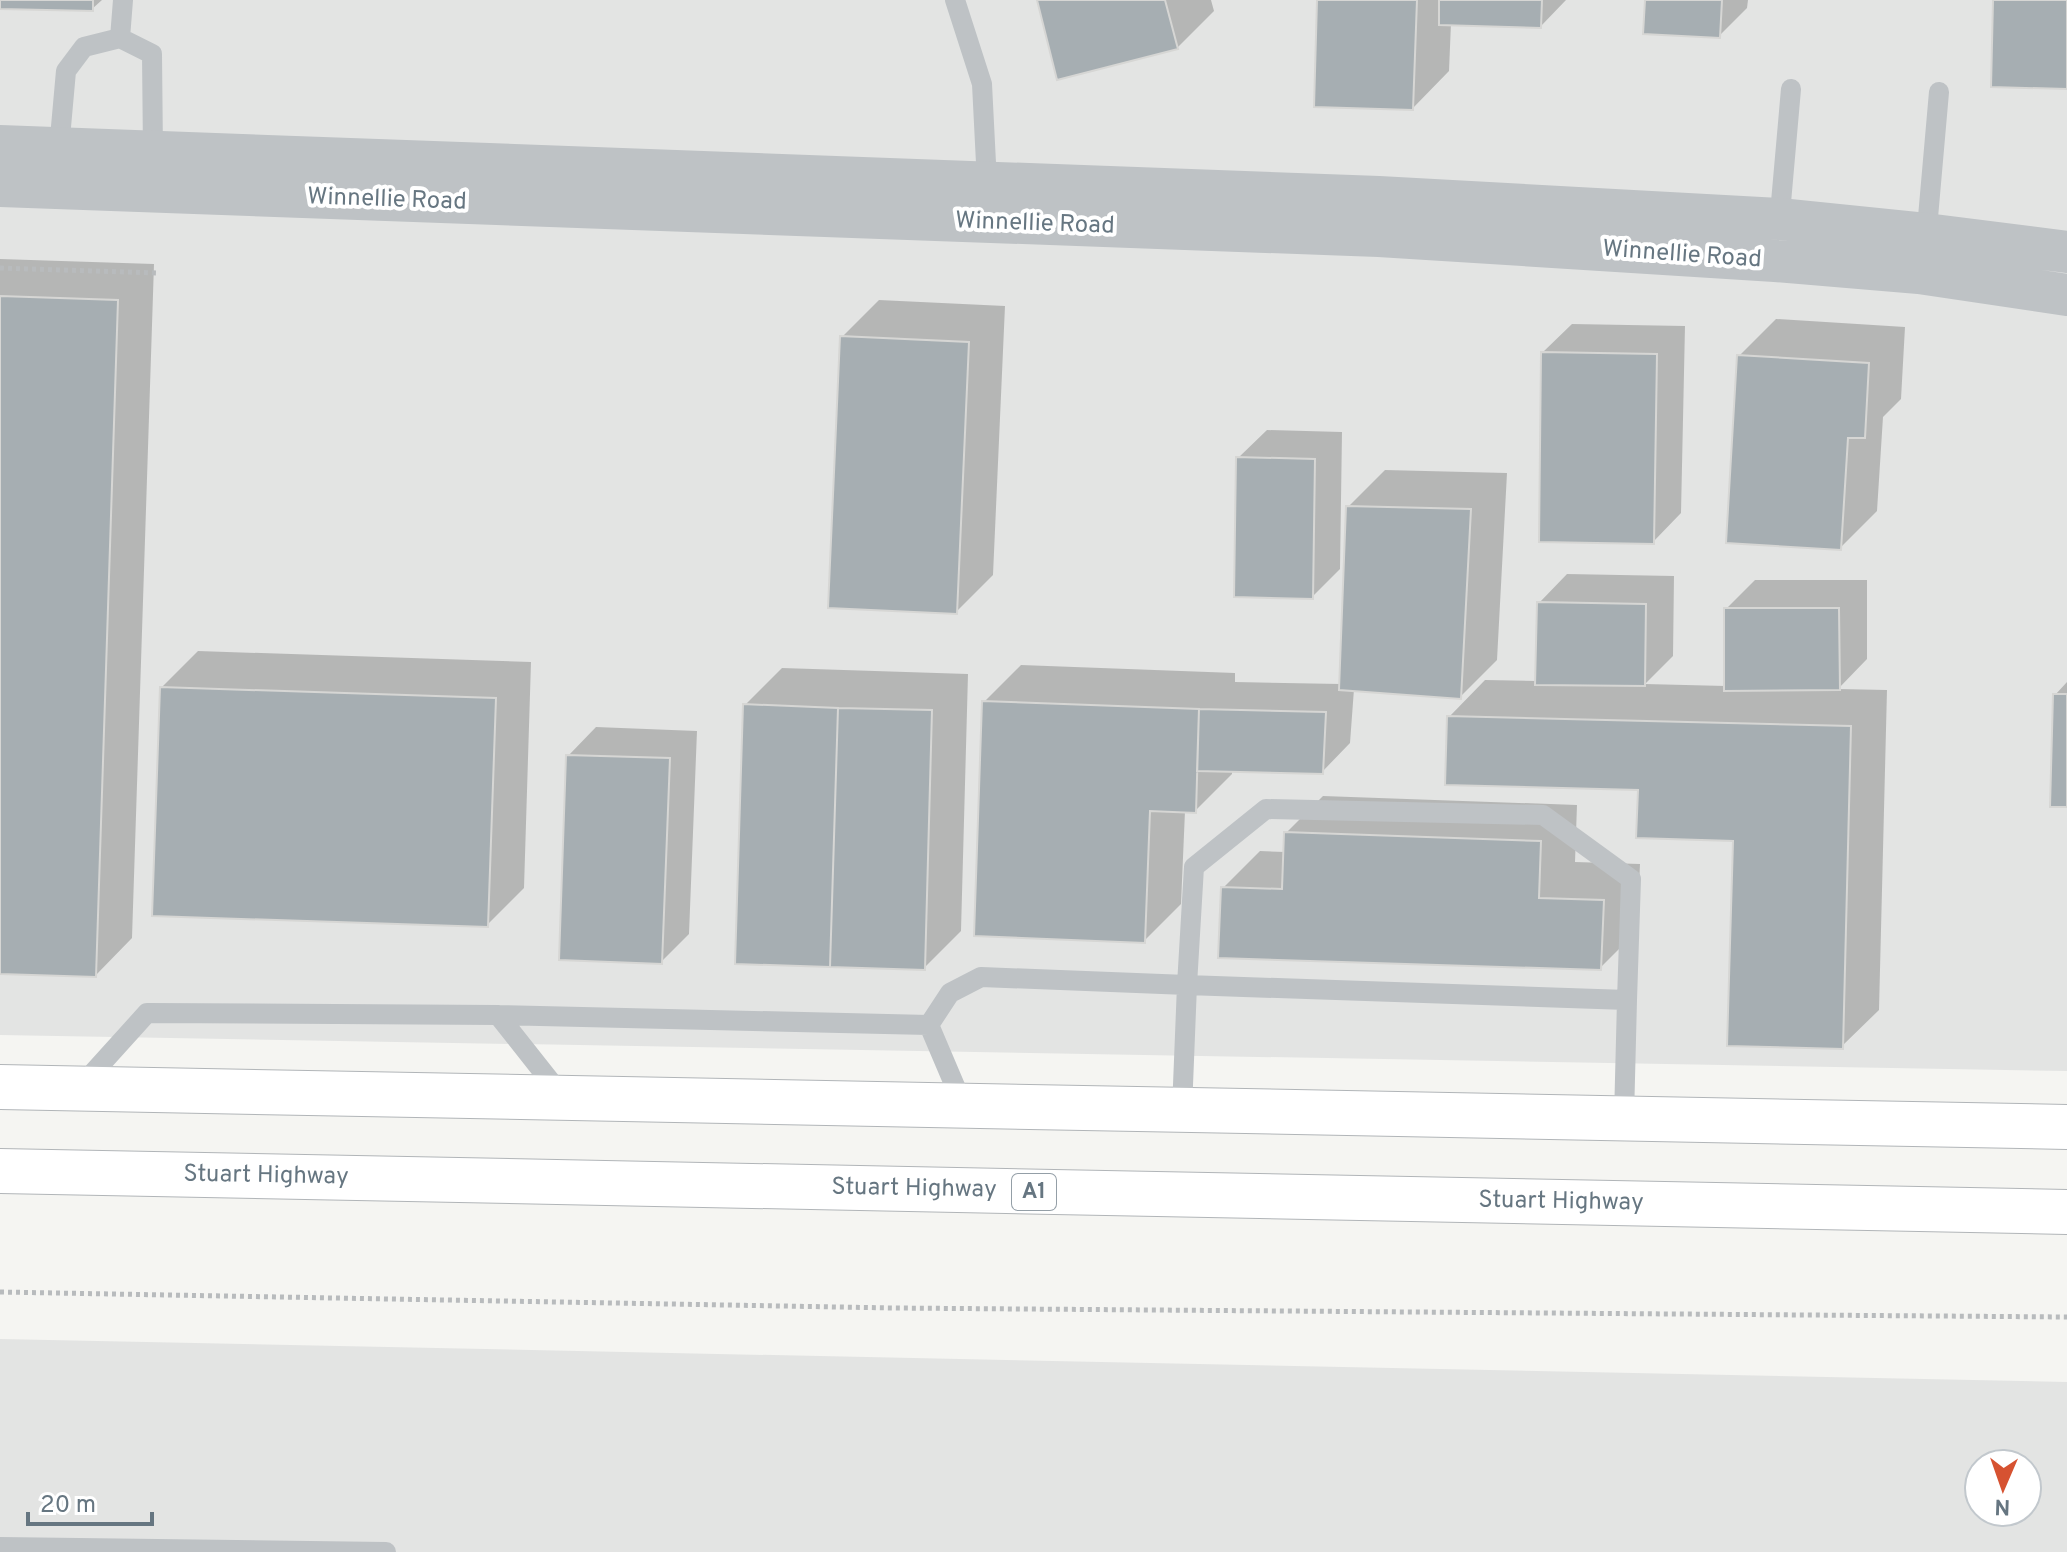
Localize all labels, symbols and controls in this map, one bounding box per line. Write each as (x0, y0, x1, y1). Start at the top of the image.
street label: Winnellie Road (307, 182, 467, 218)
street label: Winnellie Road (955, 206, 1115, 242)
street label: Winnellie Road (1601, 234, 1763, 276)
street label: Stuart Highway (183, 1160, 349, 1192)
street label: Stuart Highway (831, 1173, 997, 1205)
road number: A1 (1012, 1174, 1056, 1210)
street label: Stuart Highway (1478, 1186, 1644, 1218)
north arrow (1963, 1448, 2043, 1528)
scale bar (28, 1476, 152, 1526)
text: 20 m (40, 1491, 96, 1521)
text: N (1994, 1492, 2011, 1519)

